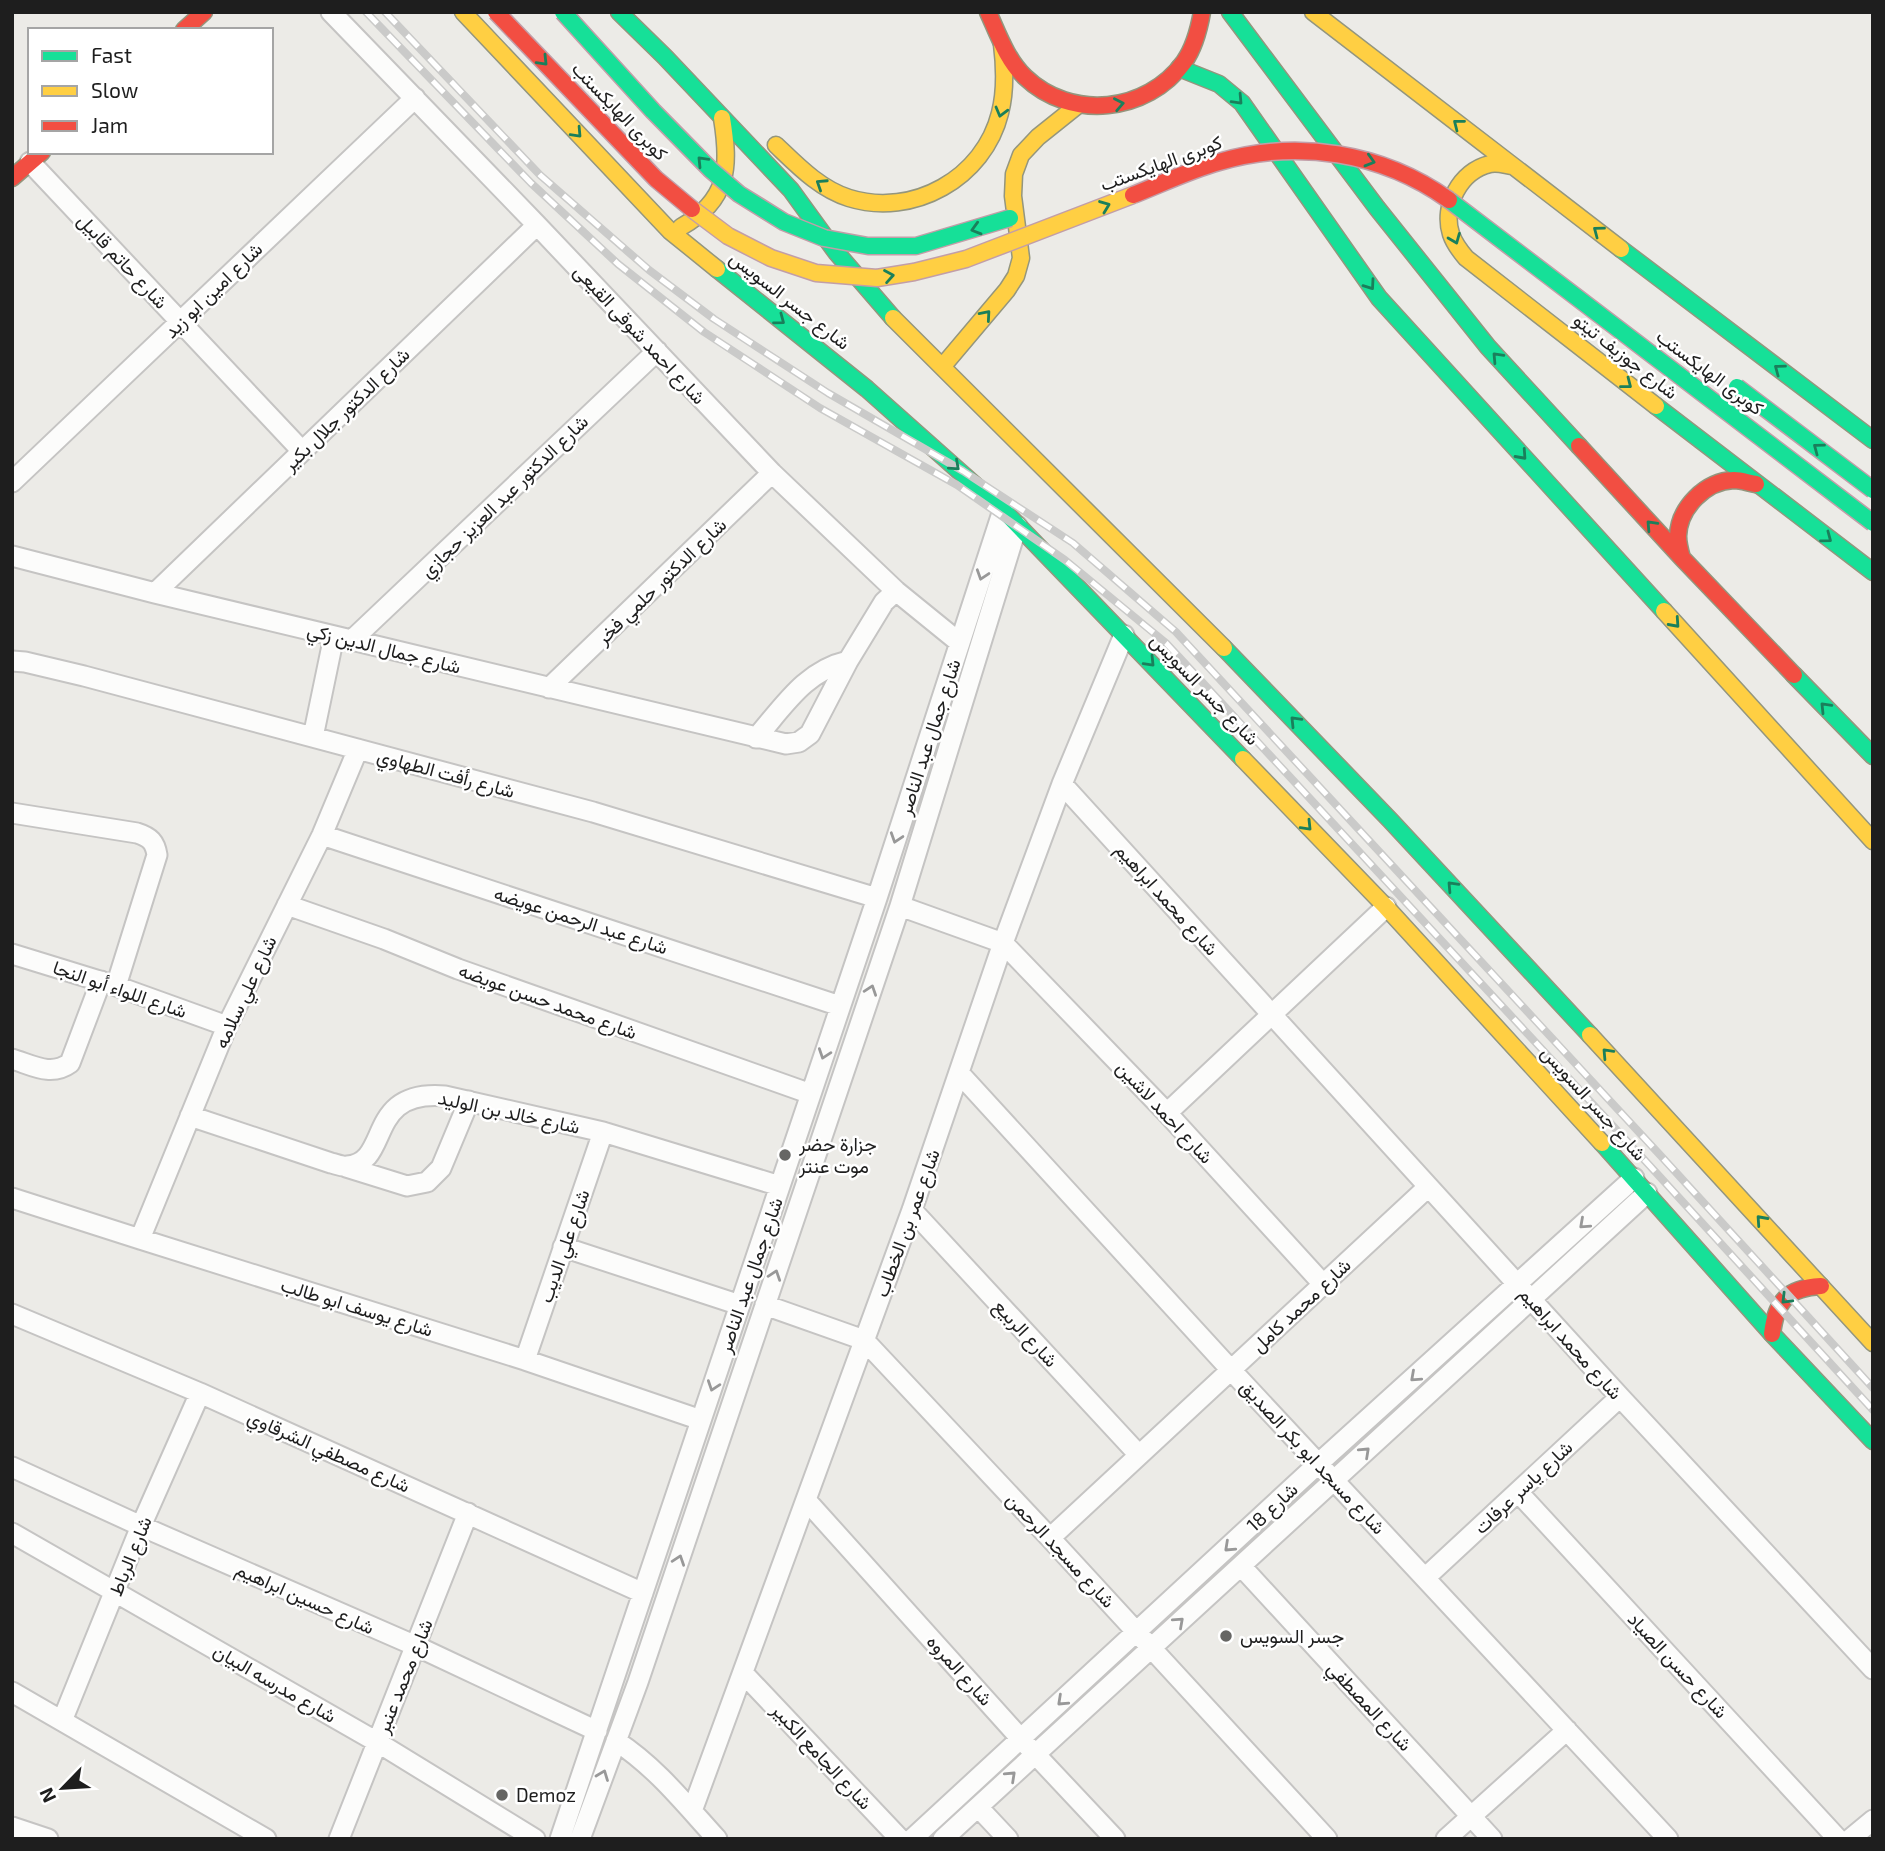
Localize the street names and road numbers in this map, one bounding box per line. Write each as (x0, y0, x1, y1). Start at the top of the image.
street label: كوبرى الهايكستب (567, 57, 673, 165)
street label: كوبرى الهايكستب (1097, 130, 1225, 196)
street label: شارع حاتم قابيل (72, 208, 173, 314)
street label: شارع امين ابو زيد (159, 237, 268, 344)
street label: شارع جسر السويس (724, 245, 855, 355)
street label: شارع احمد شوقى القيعى (568, 259, 711, 410)
street label: شارع جوزيف تيتو (1568, 308, 1683, 405)
street label: كوبرى الهايكستب (1652, 324, 1768, 420)
street label: شارع الدكتور جلال بكير (277, 342, 415, 477)
street label: شارع الدكتور عبد العزيز حجازي (415, 409, 596, 585)
street label: شارع الدكتور حلمي فخر (590, 513, 734, 653)
street label: شارع جمال الدين زكي (304, 617, 463, 683)
street label: شارع جسر السويس (1145, 628, 1265, 751)
street label: شارع جمال عبد الناصر (892, 656, 967, 819)
street label: شارع رأفت الطهاوي (373, 743, 518, 807)
street label: شارع محمد ابراهيم (1109, 838, 1224, 961)
street label: شارع عبد الرحمن عويضه (491, 881, 671, 960)
street label: شارع علي سلامه (208, 932, 285, 1054)
street label: شارع اللواء أبو النجا (50, 955, 190, 1024)
street label: شارع محمد حسن عويضه (455, 958, 640, 1045)
street label: شارع جسر السويس (1535, 1041, 1652, 1166)
street label: شارع احمد لاشين (1111, 1056, 1219, 1169)
street label: شارع خالد بن الوليد (436, 1085, 582, 1140)
street label: شارع عمر بن الخطاب (869, 1146, 946, 1301)
street label: شارع علي الديب (533, 1186, 598, 1307)
street label: شارع جمال عبد الناصر (712, 1194, 789, 1357)
street label: شارع محمد كامل (1246, 1253, 1356, 1358)
street label: شارع يوسف ابو طالب (278, 1272, 436, 1343)
street label: شارع محمد ابراهيم (1513, 1282, 1628, 1405)
street label: شارع الربيع (987, 1294, 1063, 1373)
street label: شارع مسجد ابو بكر الصديق (1234, 1375, 1391, 1540)
street label: شارع مصطفي الشرقاوي (242, 1404, 414, 1501)
street label: شارع ياسر عرفات (1469, 1435, 1578, 1540)
street label: شارع 18 (1241, 1477, 1303, 1538)
street label: شارع مسجد الرحمن (1001, 1487, 1121, 1613)
street label: شارع الرباط (103, 1513, 158, 1600)
street label: شارع حسين ابراهيم (232, 1557, 378, 1640)
street label: شارع حسن الصياد (1622, 1607, 1733, 1724)
street label: شارع محمد عنبر (370, 1615, 439, 1738)
street label: شارع المروه (921, 1629, 998, 1711)
street label: شارع مدرسه البيان (209, 1638, 341, 1729)
street label: شارع المصطفي (1319, 1656, 1418, 1759)
street label: شارع الجامع الكبير (764, 1697, 878, 1816)

